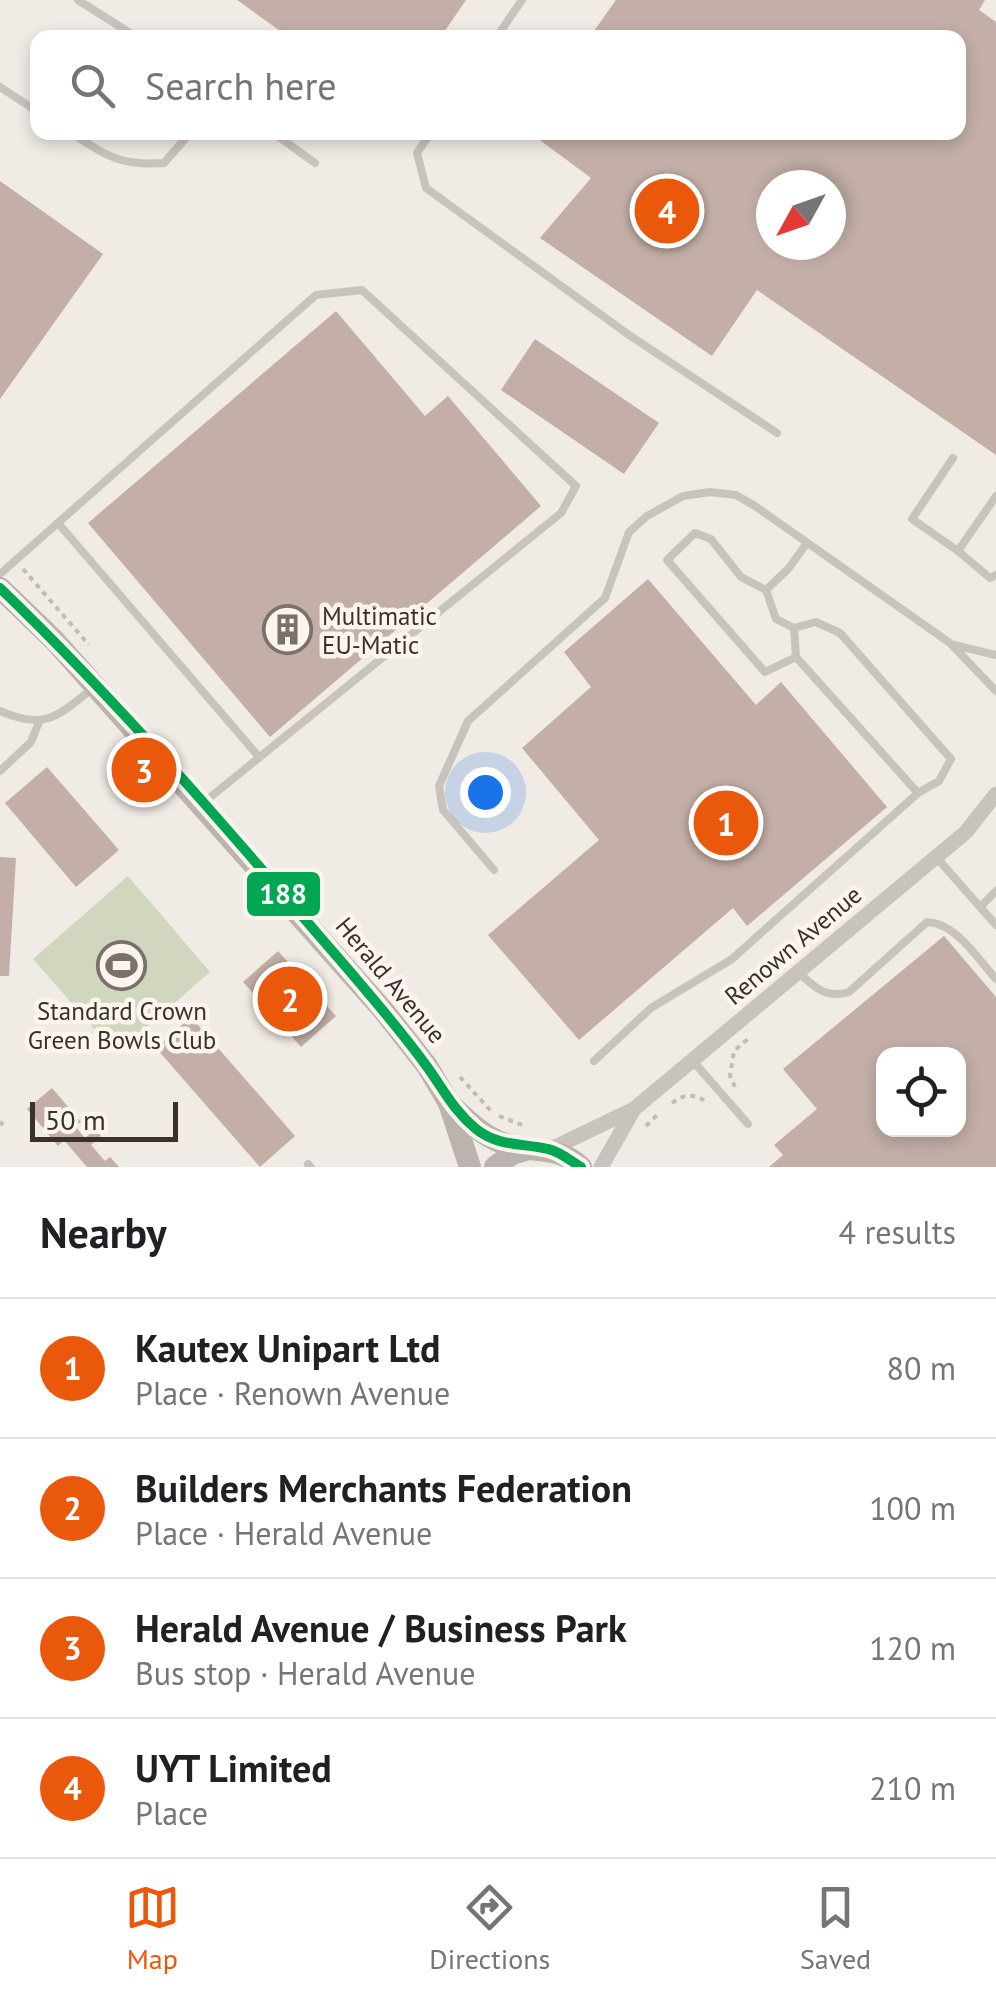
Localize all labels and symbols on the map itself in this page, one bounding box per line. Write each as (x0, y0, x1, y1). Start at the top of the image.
north arrow (756, 170, 846, 260)
pin: 4 (634, 174, 700, 248)
place label: Multimatic EU-Matic (322, 600, 437, 661)
building icon: Multimatic EU-Matic (261, 604, 313, 656)
pin: 3 (112, 732, 176, 808)
your location (460, 767, 511, 818)
pin: 1 (694, 786, 758, 860)
line badge: 188 (245, 870, 322, 918)
text: 188 (259, 875, 307, 912)
street label: Renown Avenue (718, 878, 868, 1012)
street label: Herald Avenue (329, 910, 453, 1050)
sports icon: Standard Crown Green Bowls Club (96, 939, 148, 991)
pin: 2 (258, 962, 322, 1036)
place label: Standard Crown Green Bowls Club (28, 995, 216, 1056)
scale bar (30, 1097, 178, 1142)

